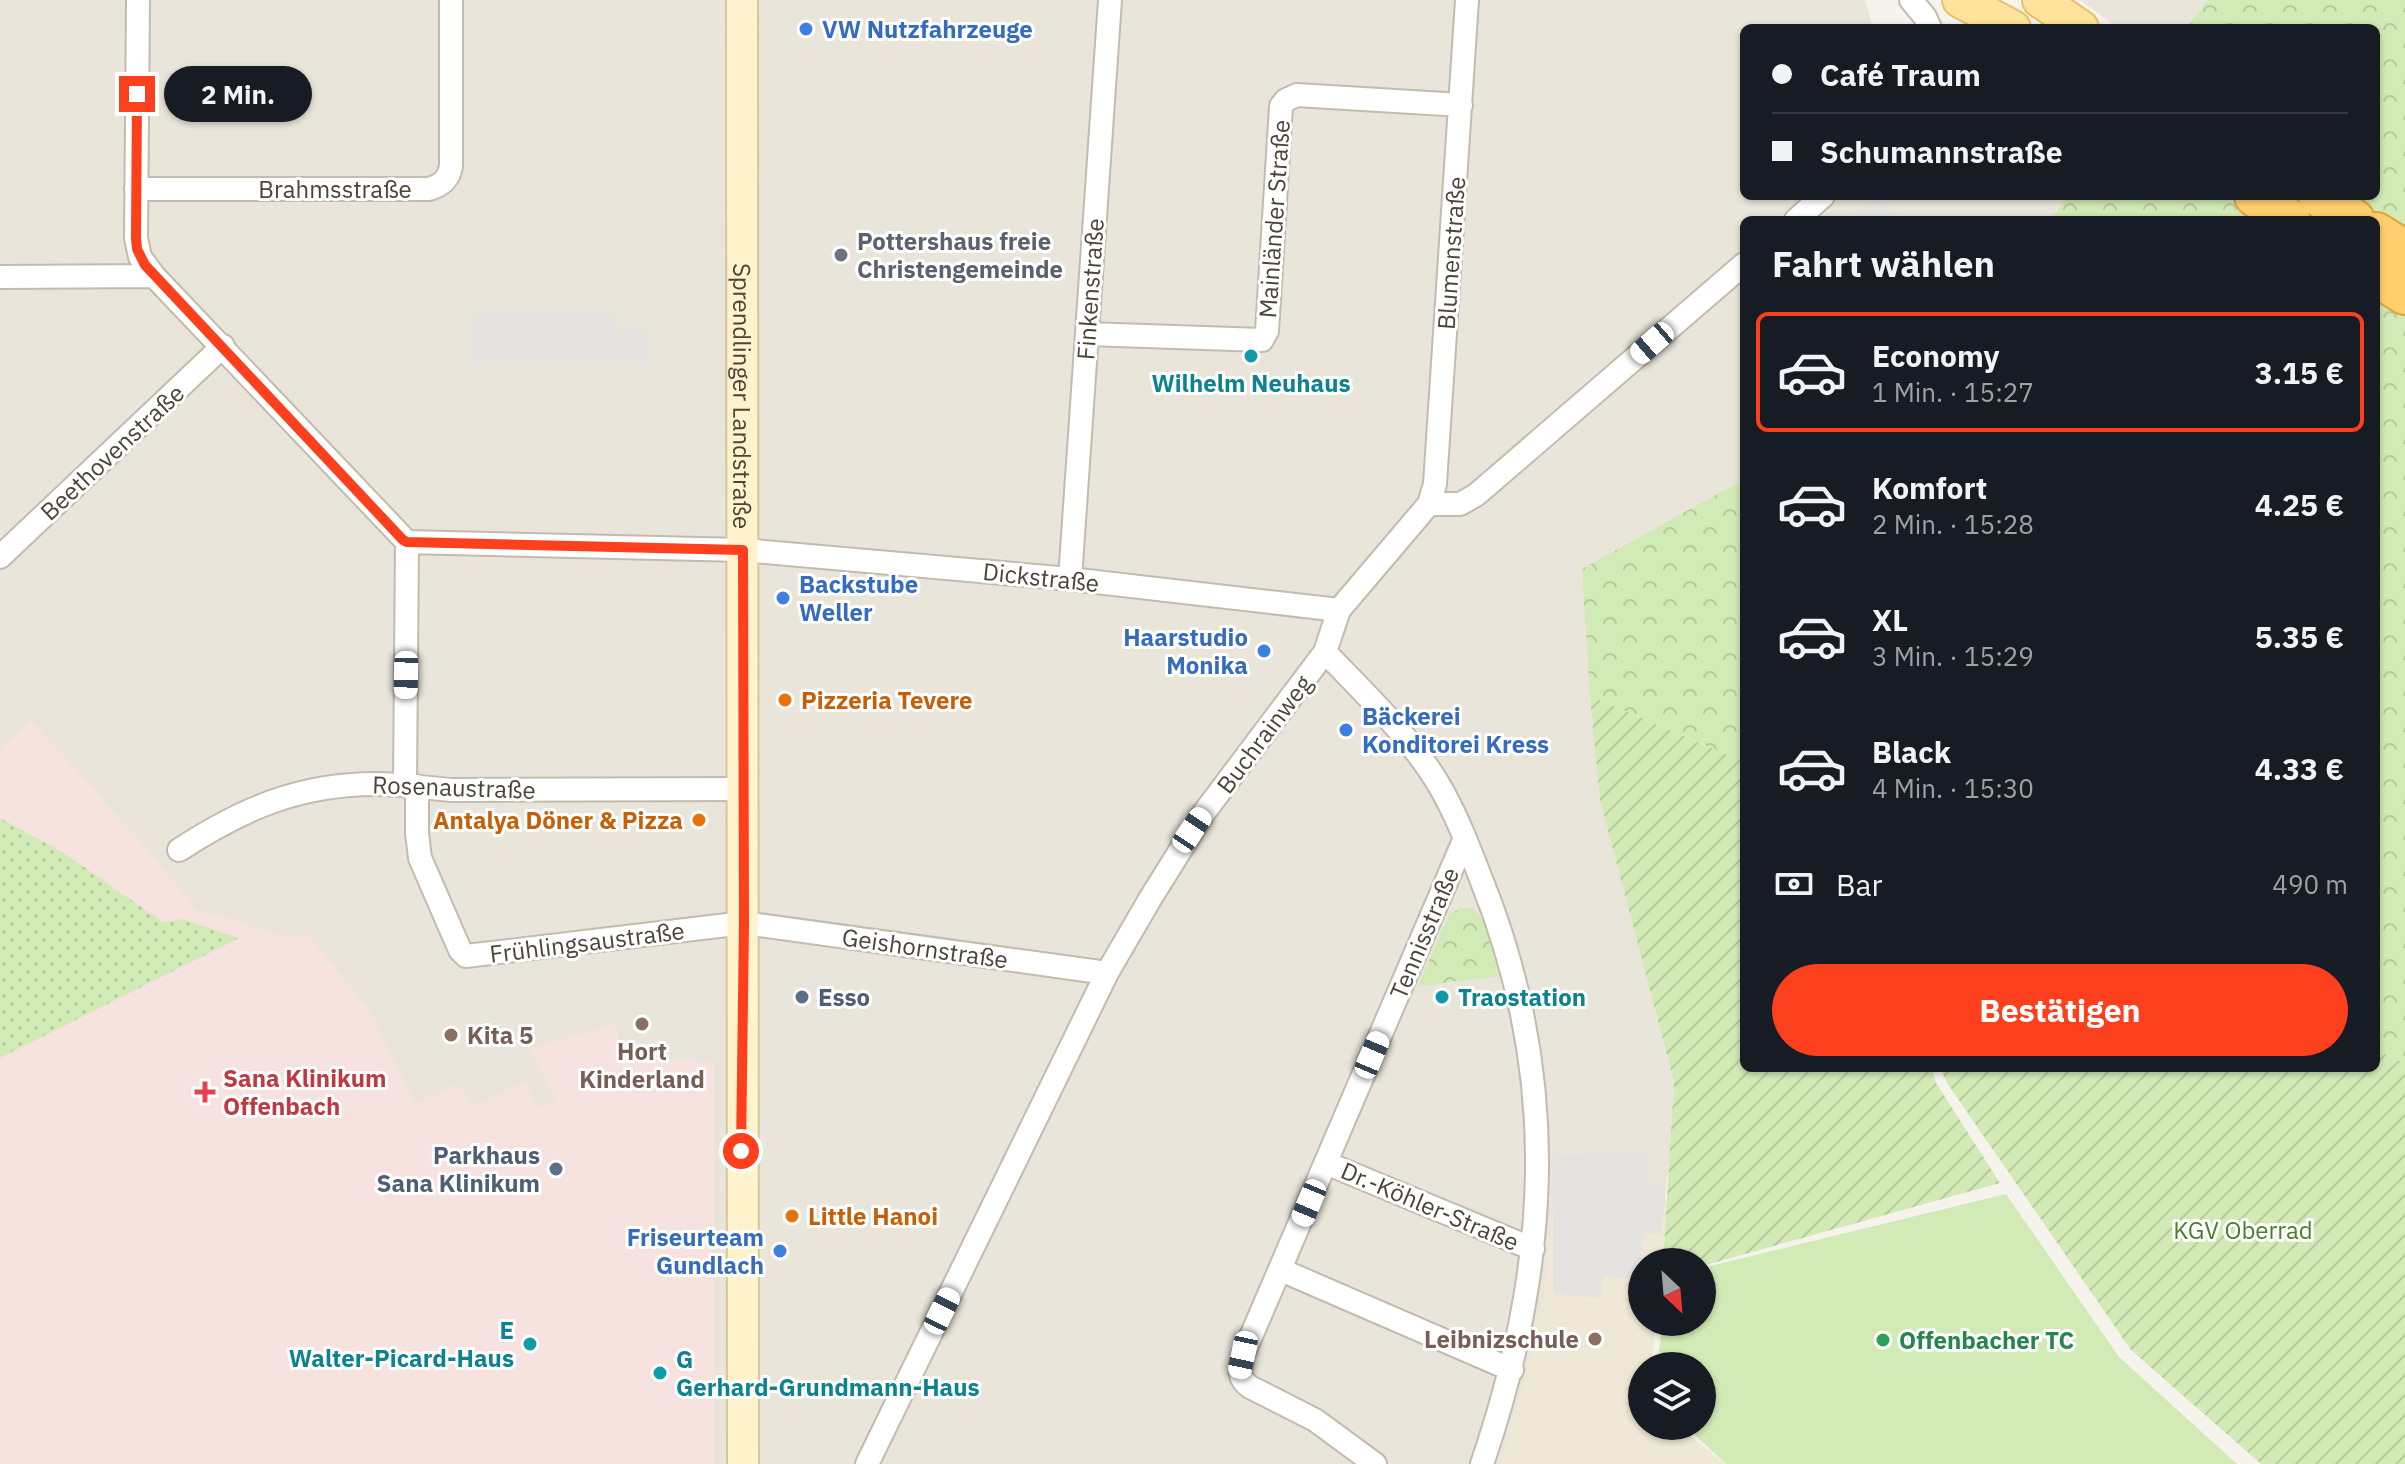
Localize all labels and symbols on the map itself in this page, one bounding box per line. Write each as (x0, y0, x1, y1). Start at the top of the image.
place label: VW Nutzfahrzeuge (822, 13, 1033, 45)
marker: VW Nutzfahrzeuge (797, 20, 815, 38)
callout: 2 Min. (165, 66, 313, 122)
route end (119, 76, 155, 112)
street label: Mainländer Straße (1251, 119, 1297, 319)
street label: Brahmsstraße (258, 173, 412, 205)
street label: Blumenstraße (1430, 175, 1472, 331)
street label: Finkenstraße (1069, 217, 1111, 361)
place label: Pottershaus freie Christengemeinde (857, 225, 1063, 285)
marker: Pottershaus freie Christengemeinde (832, 246, 850, 264)
street label: Sprendlinger Landstraße (726, 263, 758, 529)
car (1626, 318, 1678, 368)
marker: Wilhelm Neuhaus (1242, 347, 1260, 365)
place label: Wilhelm Neuhaus (1151, 367, 1351, 399)
street label: Beethovenstraße (33, 377, 191, 527)
street label: Dickstraße (981, 555, 1101, 599)
place label: Backstube Weller (799, 568, 918, 628)
marker: Backstube Weller (774, 589, 792, 607)
place label: Haarstudio Monika (1123, 621, 1248, 681)
marker: Haarstudio Monika (1255, 642, 1273, 660)
car (394, 651, 418, 699)
street label: Buchrainweg (1209, 668, 1319, 800)
place label: Pizzeria Tevere (801, 684, 973, 716)
marker: Pizzeria Tevere (776, 691, 794, 709)
place label: Bäckerei Konditorei Kress (1362, 700, 1549, 760)
marker: Bäckerei Konditorei Kress (1337, 721, 1355, 739)
street label: Rosenaustraße (372, 768, 536, 806)
car (1169, 803, 1215, 857)
place label: Antalya Döner & Pizza (433, 804, 683, 836)
marker: Antalya Döner & Pizza (690, 811, 708, 829)
street label: Tennisstraße (1382, 862, 1466, 1004)
street label: Frühlingsaustraße (488, 914, 686, 970)
street label: Geishornstraße (840, 921, 1010, 975)
place label: Esso (818, 981, 870, 1013)
place label: Traostation (1458, 981, 1586, 1013)
marker: Esso (793, 988, 811, 1006)
marker: Traostation (1433, 988, 1451, 1006)
marker: Hort Kinderland (633, 1015, 651, 1033)
place label: Kita 5 (467, 1019, 533, 1051)
marker: Kita 5 (442, 1026, 460, 1044)
car (1352, 1028, 1392, 1082)
place label: Hort Kinderland (579, 1035, 705, 1095)
place label: Sana Klinikum Offenbach (223, 1062, 386, 1122)
marker: Sana Klinikum Offenbach (194, 1081, 216, 1103)
route start (723, 1133, 759, 1169)
place label: Parkhaus Sana Klinikum (377, 1139, 540, 1199)
street label: Dr.-Köhler-Straße (1336, 1154, 1524, 1258)
marker: Parkhaus Sana Klinikum (547, 1160, 565, 1178)
car (1289, 1176, 1329, 1230)
place label: Little Hanoi (808, 1200, 938, 1232)
marker: Little Hanoi (783, 1207, 801, 1225)
park label: KGV Oberrad (2173, 1214, 2313, 1246)
place label: Friseurteam Gundlach (627, 1221, 764, 1281)
marker: Friseurteam Gundlach (771, 1242, 789, 1260)
north arrow (1628, 1248, 1716, 1336)
car (921, 1284, 963, 1338)
place label: E Walter-Picard-Haus (289, 1314, 514, 1374)
place label: Leibnizschule (1424, 1323, 1579, 1355)
place label: Offenbacher TC (1899, 1324, 2074, 1356)
car (1226, 1329, 1260, 1381)
marker: Leibnizschule (1586, 1330, 1604, 1348)
marker: Offenbacher TC (1874, 1331, 1892, 1349)
marker: E Walter-Picard-Haus (521, 1335, 539, 1353)
place label: G Gerhard-Grundmann-Haus (676, 1343, 980, 1403)
marker: G Gerhard-Grundmann-Haus (651, 1364, 669, 1382)

